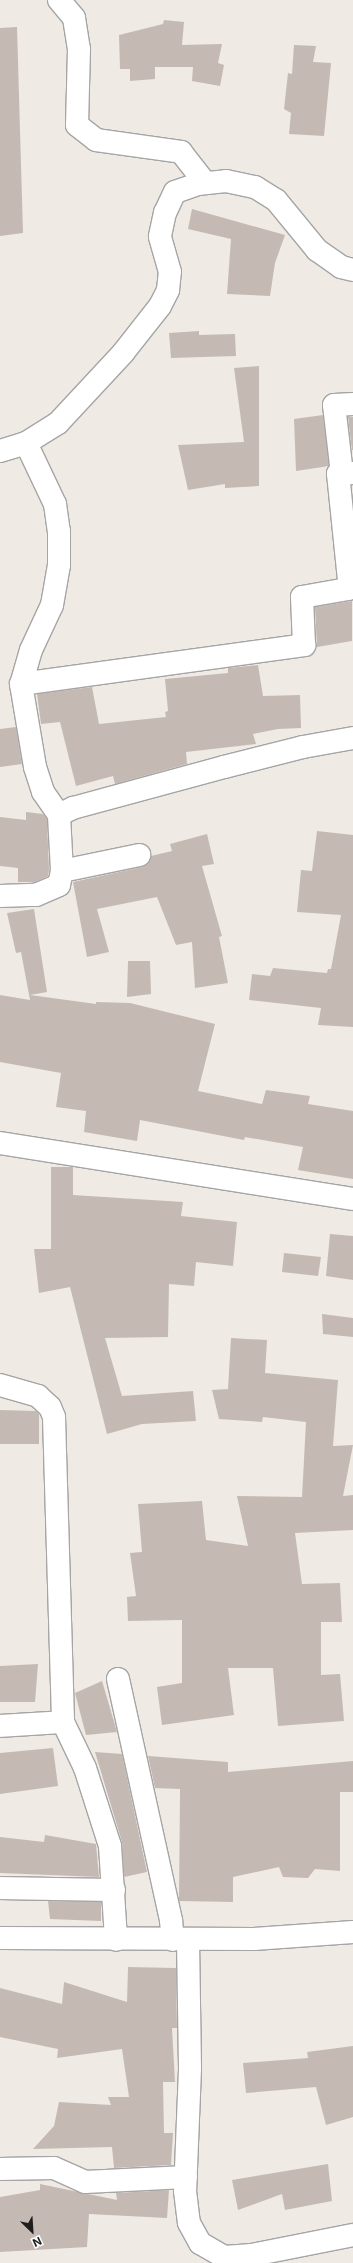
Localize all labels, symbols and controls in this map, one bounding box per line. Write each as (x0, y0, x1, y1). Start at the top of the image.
north arrow (12, 2211, 52, 2251)
text: N (30, 2234, 44, 2250)

